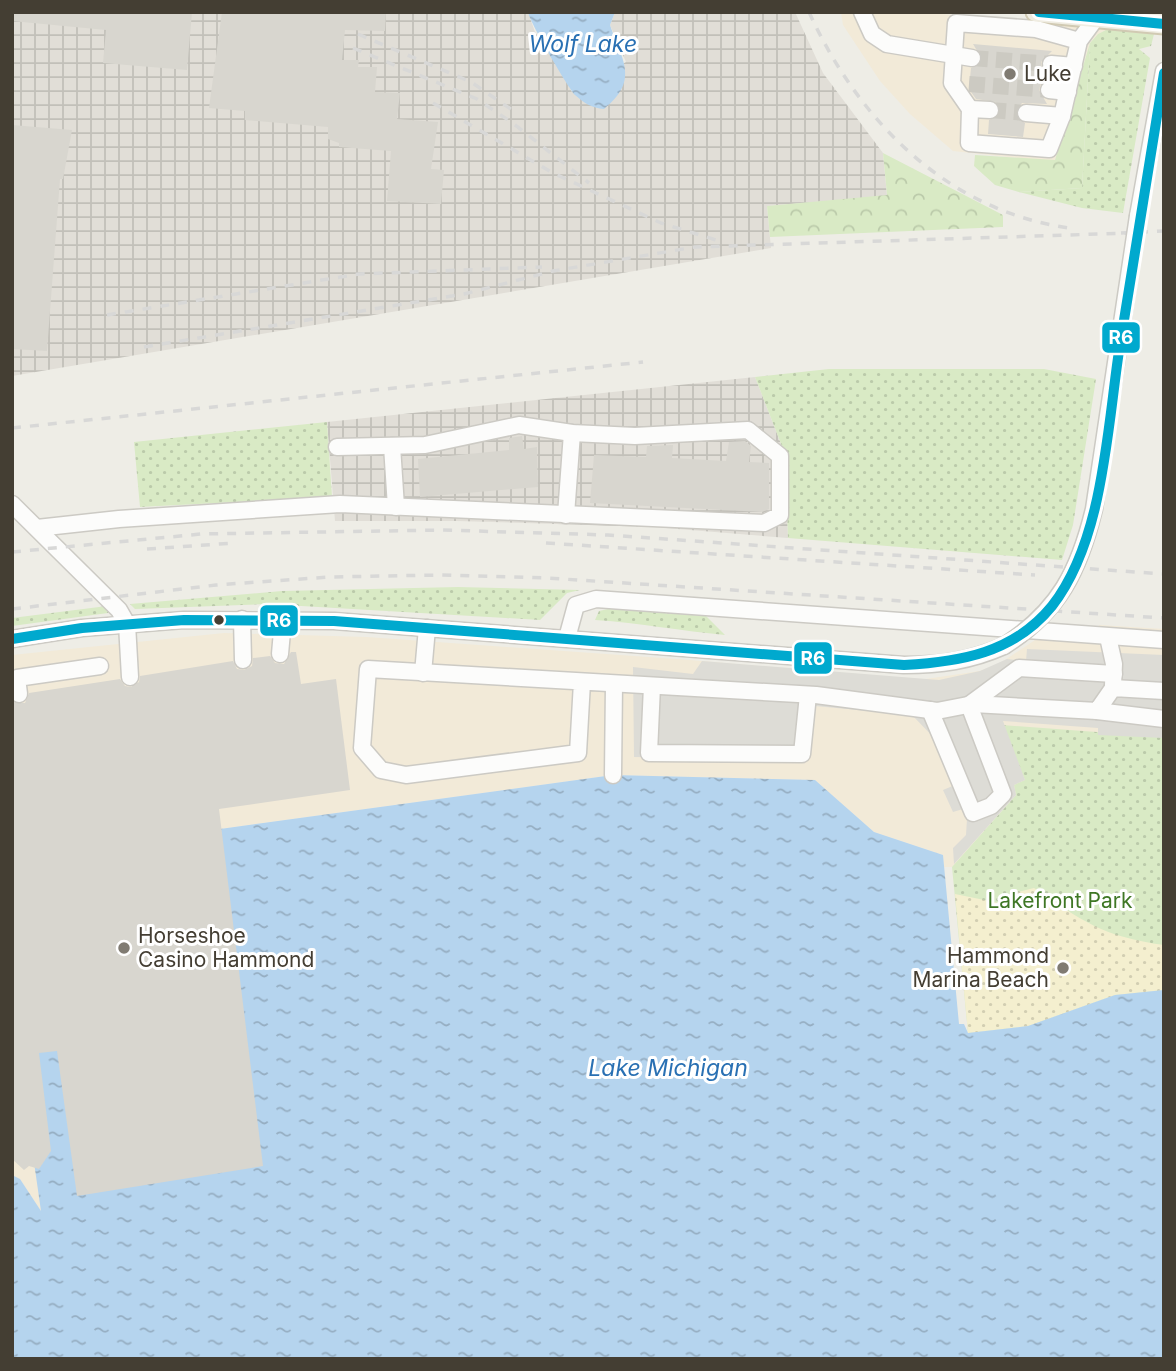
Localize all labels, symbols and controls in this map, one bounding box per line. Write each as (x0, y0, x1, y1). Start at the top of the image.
water label: Wolf Lake (529, 30, 637, 58)
place label: Luke (1024, 61, 1072, 86)
marker: Luke (1002, 66, 1018, 82)
line badge: R6 (1101, 321, 1141, 354)
text: R6 (1109, 326, 1133, 349)
line badge: R6 (259, 604, 299, 637)
text: R6 (267, 609, 291, 632)
unlabelled marker (212, 613, 226, 627)
line badge: R6 (793, 641, 833, 675)
text: R6 (801, 647, 825, 670)
park label: Lakefront Park (987, 888, 1133, 913)
place label: Horseshoe Casino Hammond (138, 923, 314, 972)
marker: Horseshoe Casino Hammond (116, 940, 132, 956)
place label: Hammond Marina Beach (912, 943, 1049, 992)
marker: Hammond Marina Beach (1055, 960, 1071, 976)
water label: Lake Michigan (588, 1054, 748, 1082)

